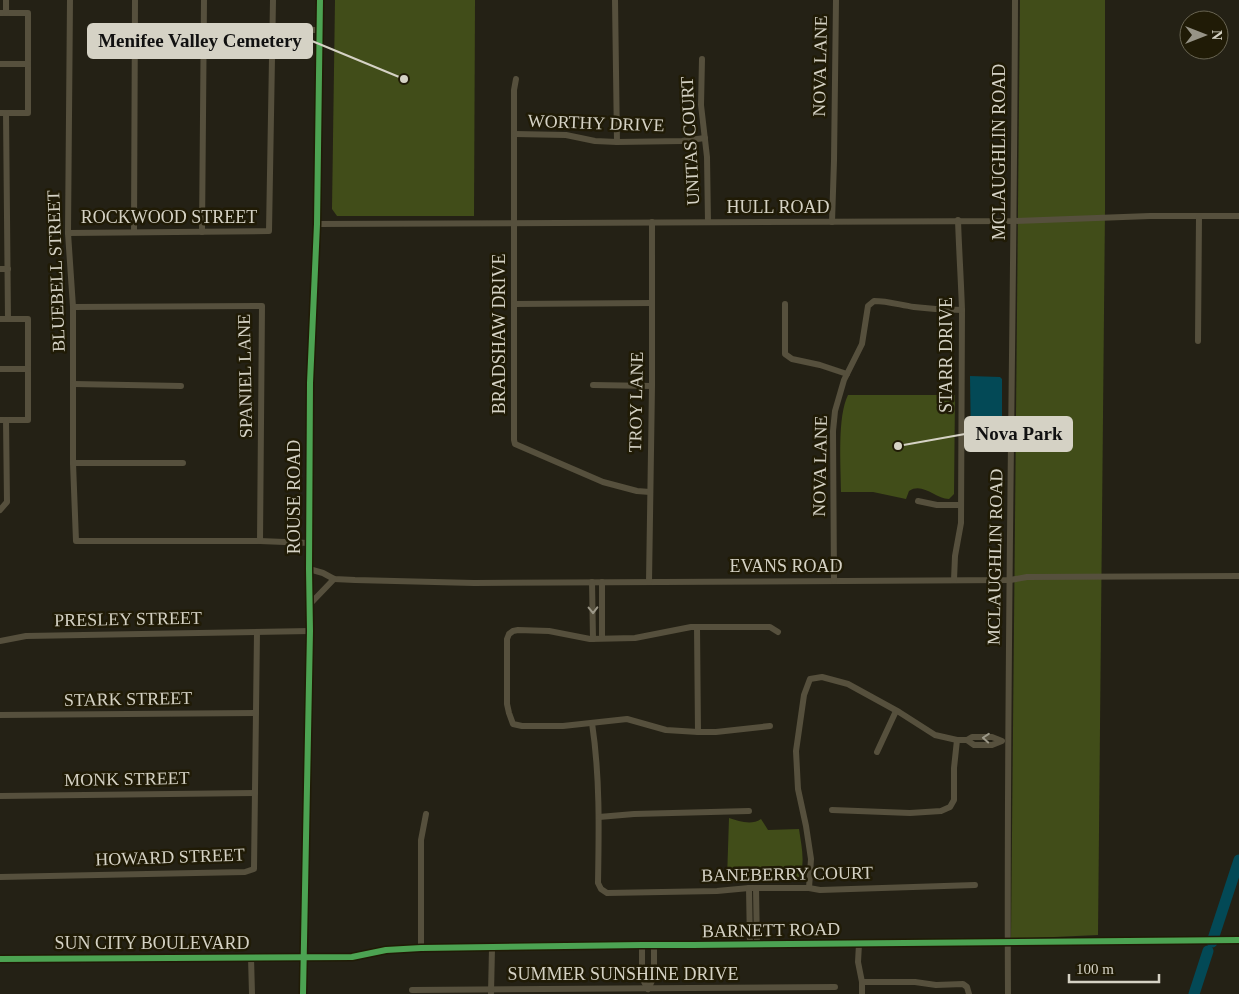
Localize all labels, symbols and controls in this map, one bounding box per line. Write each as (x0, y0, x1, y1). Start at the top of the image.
north arrow (1179, 10, 1229, 60)
street label: NOVA LANE (809, 15, 831, 117)
callout: Menifee Valley Cemetery (88, 24, 312, 58)
text: Menifee Valley Cemetery (98, 30, 302, 51)
text: N (1209, 30, 1224, 40)
street label: MCLAUGHLIN ROAD (989, 64, 1009, 240)
street label: UNITAS COURT (677, 76, 703, 206)
street label: WORTHY DRIVE (527, 111, 665, 135)
street label: BLUEBELL STREET (43, 190, 69, 352)
street label: HULL ROAD (727, 197, 829, 217)
street label: ROCKWOOD STREET (81, 207, 257, 227)
street label: BRADSHAW DRIVE (489, 254, 509, 414)
street label: STARR DRIVE (936, 297, 956, 413)
street label: SPANIEL LANE (234, 314, 256, 438)
street label: TROY LANE (625, 351, 647, 453)
street label: NOVA LANE (809, 415, 831, 517)
callout: Nova Park (965, 417, 1072, 451)
text: Nova Park (975, 423, 1063, 444)
street label: ROUSE ROAD (284, 440, 304, 554)
street label: MCLAUGHLIN ROAD (983, 469, 1007, 645)
street label: EVANS ROAD (729, 556, 843, 576)
one-way arrow (588, 607, 598, 615)
street label: PRESLEY STREET (54, 608, 202, 630)
street label: STARK STREET (64, 688, 192, 710)
one-way arrow (981, 732, 989, 743)
street label: MONK STREET (64, 768, 190, 790)
street label: HOWARD STREET (95, 844, 245, 870)
street label: BANEBERRY COURT (701, 863, 873, 885)
street label: BARNETT ROAD (702, 919, 840, 941)
street label: SUN CITY BOULEVARD (54, 933, 250, 953)
scale bar (1069, 952, 1159, 984)
text: 100 m (1076, 961, 1114, 977)
street label: SUMMER SUNSHINE DRIVE (507, 964, 739, 984)

